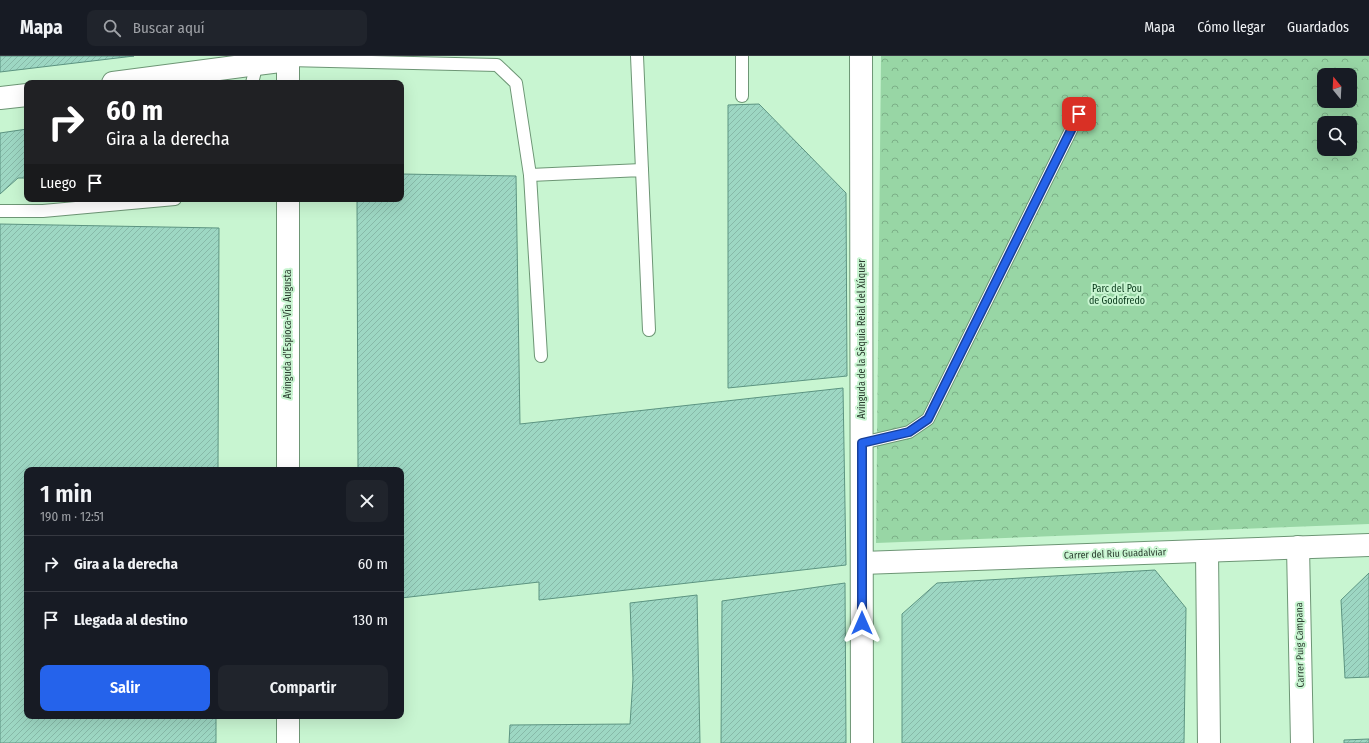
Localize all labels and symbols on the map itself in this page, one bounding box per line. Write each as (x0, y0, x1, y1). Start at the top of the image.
north arrow (1317, 68, 1357, 108)
pin (1062, 97, 1096, 131)
street label: Avinguda de la Sèquia Reial del Xúquer (855, 259, 868, 419)
street label: Avinguda d'Espioca-Vía Augusta (281, 269, 294, 399)
park label: Parc del Pou de Godofredo (1089, 283, 1145, 307)
street label: Carrer del Riu Guadalviar (1064, 546, 1167, 562)
position arrow (841, 602, 883, 644)
street label: Carrer Puig Campana (1293, 602, 1307, 688)

